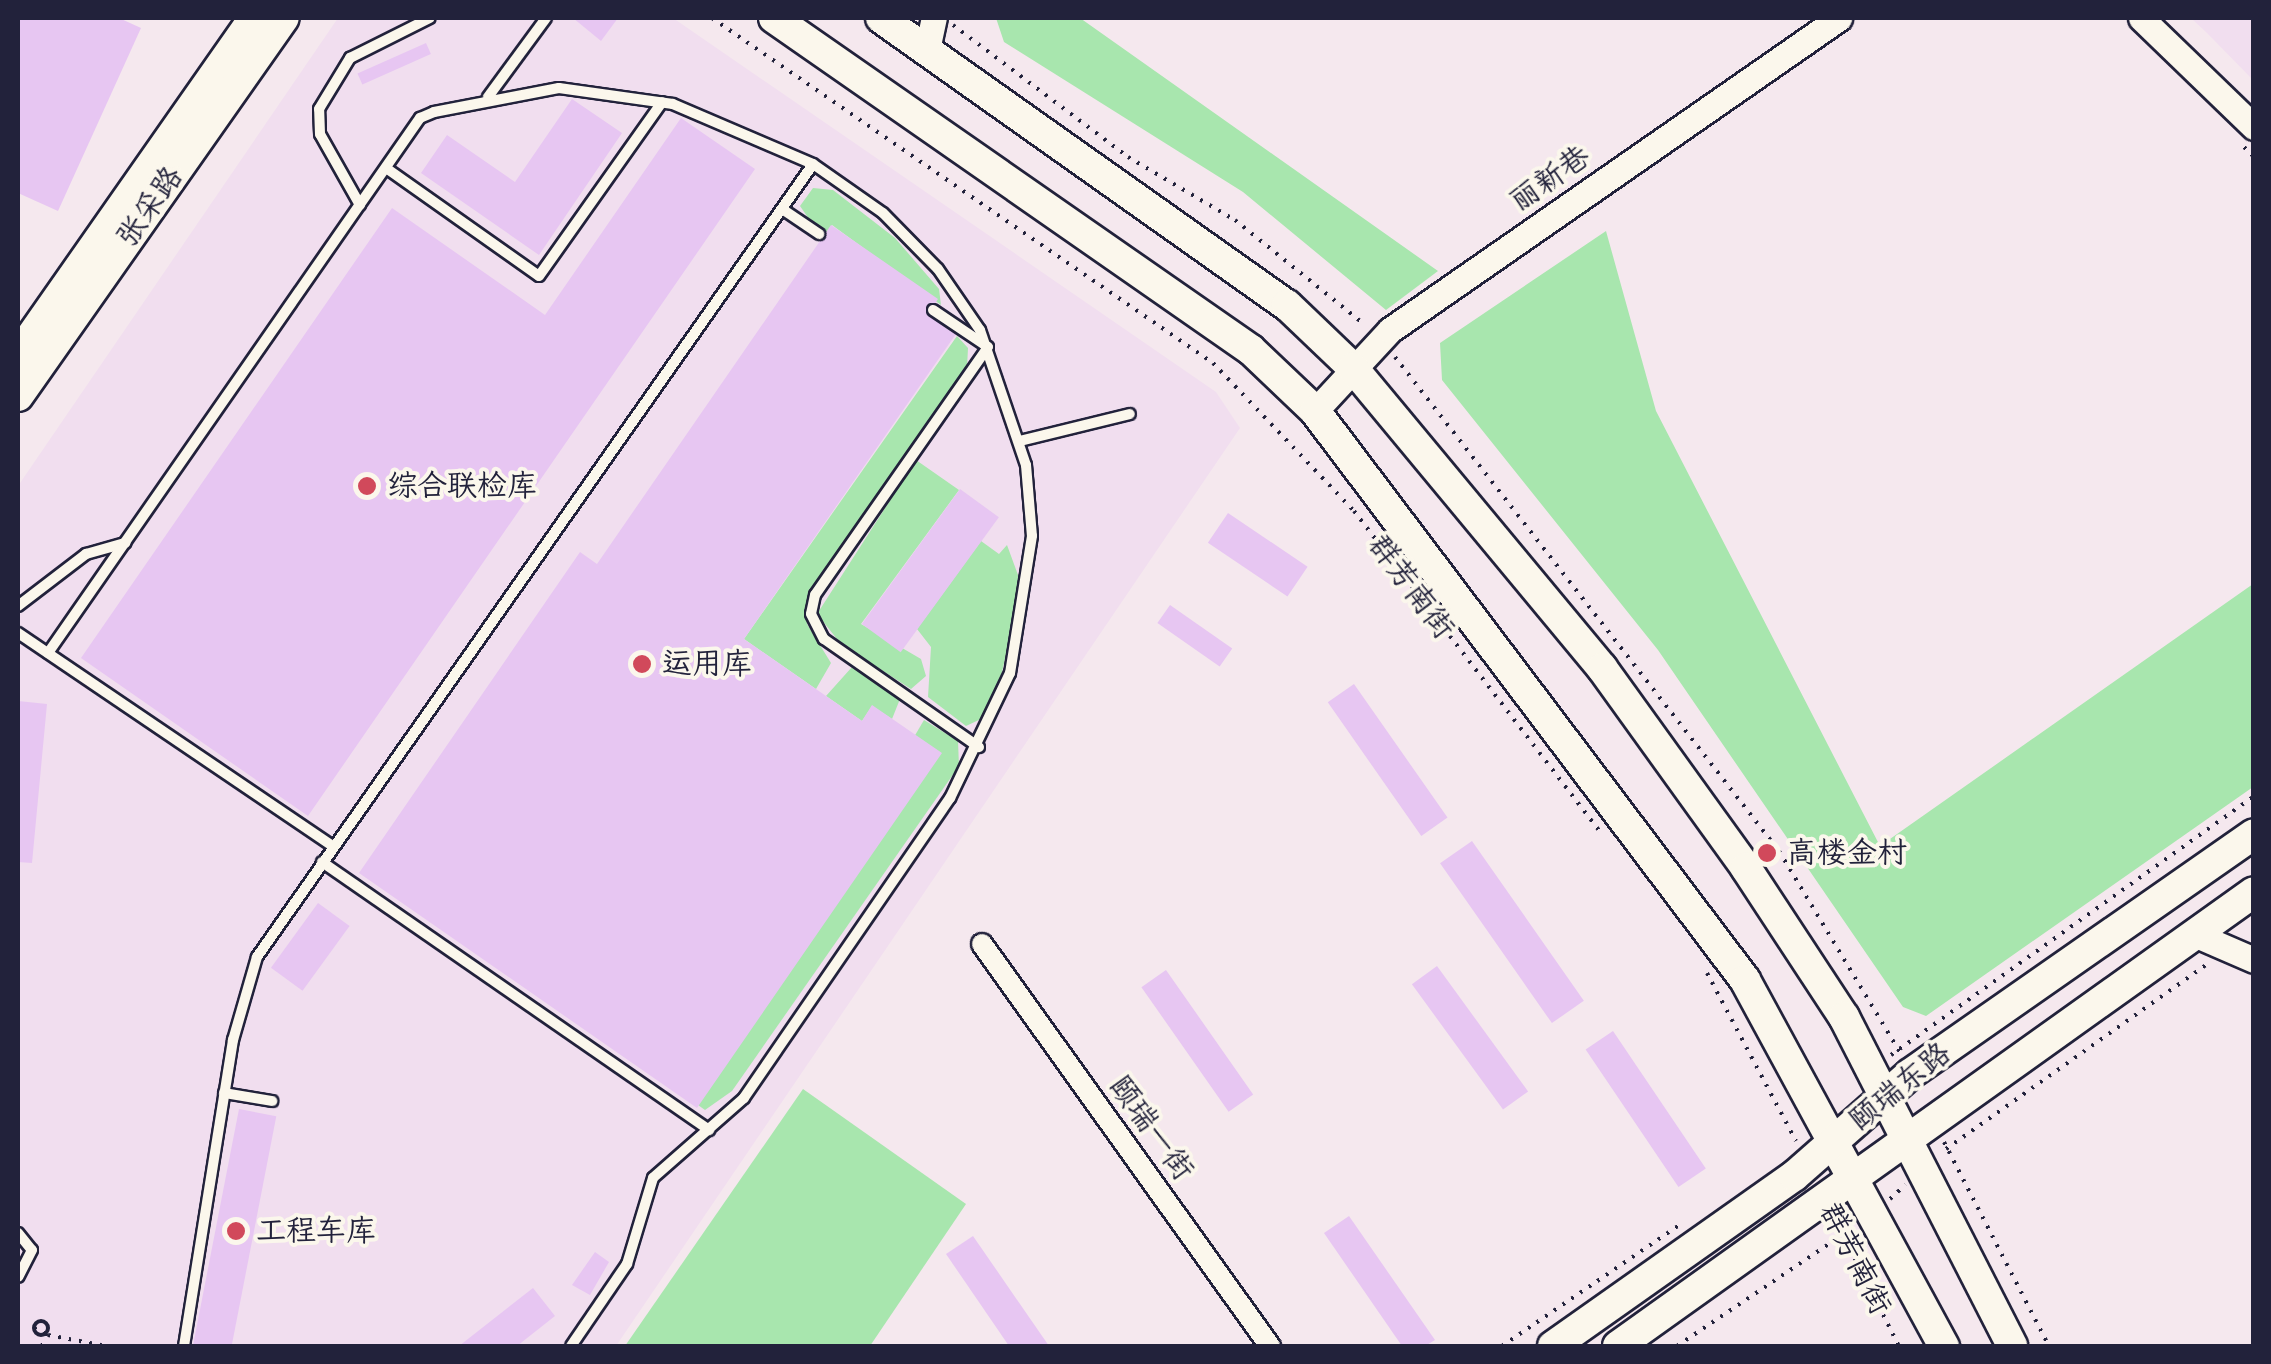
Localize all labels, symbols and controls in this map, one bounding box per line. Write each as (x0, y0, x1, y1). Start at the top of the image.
street label: 丽新巷 (1503, 138, 1597, 220)
street label: 张采路 (109, 160, 191, 254)
place label: 综合联检库 (387, 468, 537, 504)
marker: 综合联检库 (356, 475, 378, 497)
street label: 群芳南街 (1361, 528, 1461, 646)
place label: 运用库 (662, 646, 752, 682)
marker: 运用库 (631, 653, 653, 675)
place label: 高楼金村 (1787, 835, 1907, 871)
marker: 高楼金村 (1756, 842, 1778, 864)
street label: 颐瑞东路 (1842, 1035, 1958, 1139)
street label: 颐瑞一街 (1101, 1069, 1201, 1187)
street label: 群芳南街 (1812, 1197, 1898, 1321)
place label: 工程车库 (256, 1213, 376, 1249)
marker: 工程车库 (225, 1220, 247, 1242)

